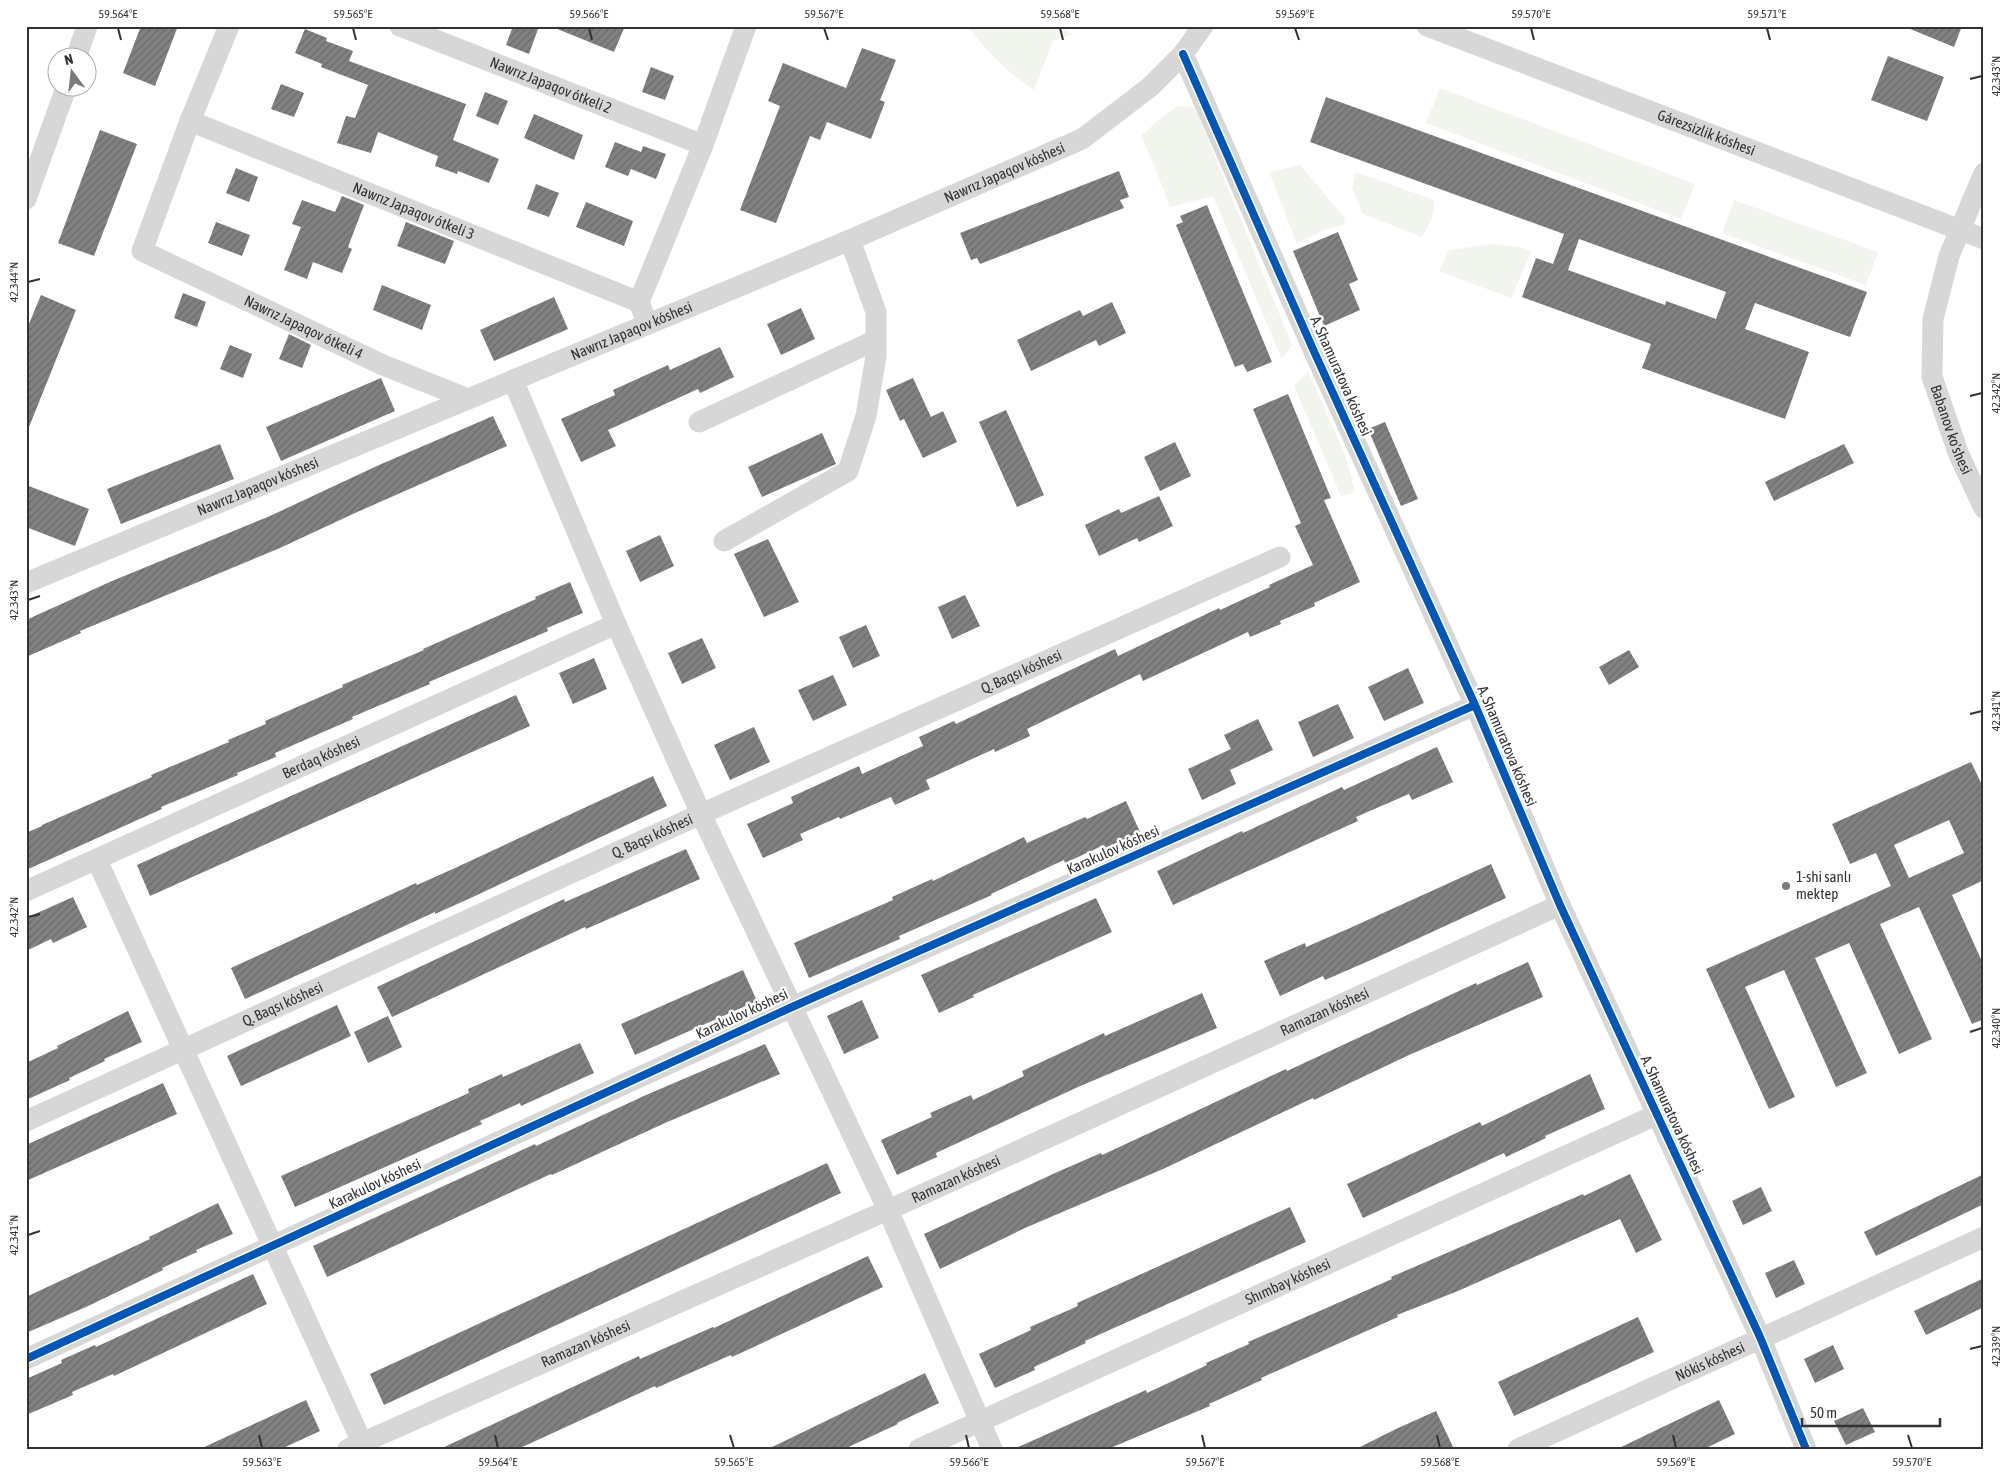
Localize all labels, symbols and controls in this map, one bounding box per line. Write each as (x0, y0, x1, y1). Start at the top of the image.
text: 59.564°E (99, 7, 137, 21)
text: 59.565°E (334, 7, 372, 21)
text: 59.566°E (570, 7, 608, 21)
text: 59.567°E (805, 7, 843, 21)
text: 59.568°E (1041, 7, 1079, 21)
text: 59.569°E (1276, 7, 1314, 21)
text: 59.570°E (1512, 7, 1550, 21)
text: 59.571°E (1748, 7, 1786, 21)
north arrow (48, 48, 98, 98)
text: N (63, 51, 75, 68)
street label: Nawrız Japaqov ótkeli 2 (488, 53, 614, 116)
text: 42.343°N (1989, 56, 2003, 96)
street label: Gárezsizlik kóshesi (1655, 106, 1758, 159)
street label: Nawrız Japaqov kóshesi (941, 139, 1067, 206)
street label: Nawrız Japaqov ótkeli 3 (351, 179, 477, 243)
text: 42.344°N (7, 262, 21, 302)
street label: Nawrız Japaqov ótkeli 4 (242, 292, 366, 362)
street label: Nawrız Japaqov kóshesi (568, 298, 695, 363)
street label: A. Shamuratova kóshesi (1307, 313, 1376, 438)
text: 42.342°N (1989, 373, 2003, 413)
street label: Babanov ko'shesi (1927, 382, 1976, 477)
street label: Nawrız Japaqov kóshesi (194, 453, 321, 519)
text: 42.343°N (7, 580, 21, 620)
street label: Q. Baqsı kóshesi (978, 646, 1064, 697)
street label: A. Shamuratova kóshesi (1474, 683, 1541, 809)
text: 42.341°N (1989, 691, 2003, 731)
street label: Berdaq kóshesi (280, 732, 362, 782)
street label: Q. Baqsı kóshesi (609, 810, 695, 861)
street label: Karakulov kóshesi (1064, 822, 1162, 878)
place label: 1-shi sanlı mektep (1796, 868, 1851, 902)
marker: 1-shi sanlı mektep (1780, 880, 1792, 892)
text: 42.342°N (7, 897, 21, 937)
street label: Q. Baqsı kóshesi (239, 978, 325, 1029)
street label: Ramazan kóshesi (1277, 984, 1371, 1039)
street label: Karakulov kóshesi (693, 985, 790, 1042)
text: 42.340°N (1989, 1008, 2003, 1048)
street label: A. Shamuratova kóshesi (1637, 1053, 1707, 1177)
street label: Ramazan kóshesi (909, 1151, 1003, 1206)
street label: Karakulov kóshesi (326, 1155, 423, 1212)
text: 42.341°N (7, 1215, 21, 1255)
street label: Shımbay kóshesi (1242, 1255, 1333, 1308)
street label: Ramazan kóshesi (538, 1316, 633, 1370)
text: 42.339°N (1989, 1326, 2003, 1366)
street label: Nókis kóshesi (1672, 1338, 1747, 1384)
scale bar (1802, 1395, 1940, 1427)
text: 50 m (1810, 1404, 1837, 1421)
text: 59.563°E (243, 1455, 281, 1469)
text: 59.564°E (479, 1455, 517, 1469)
text: 59.565°E (715, 1455, 753, 1469)
text: 59.566°E (950, 1455, 988, 1469)
text: 59.567°E (1186, 1455, 1224, 1469)
text: 59.568°E (1421, 1455, 1459, 1469)
text: 59.569°E (1657, 1455, 1695, 1469)
text: 59.570°E (1893, 1455, 1931, 1469)

